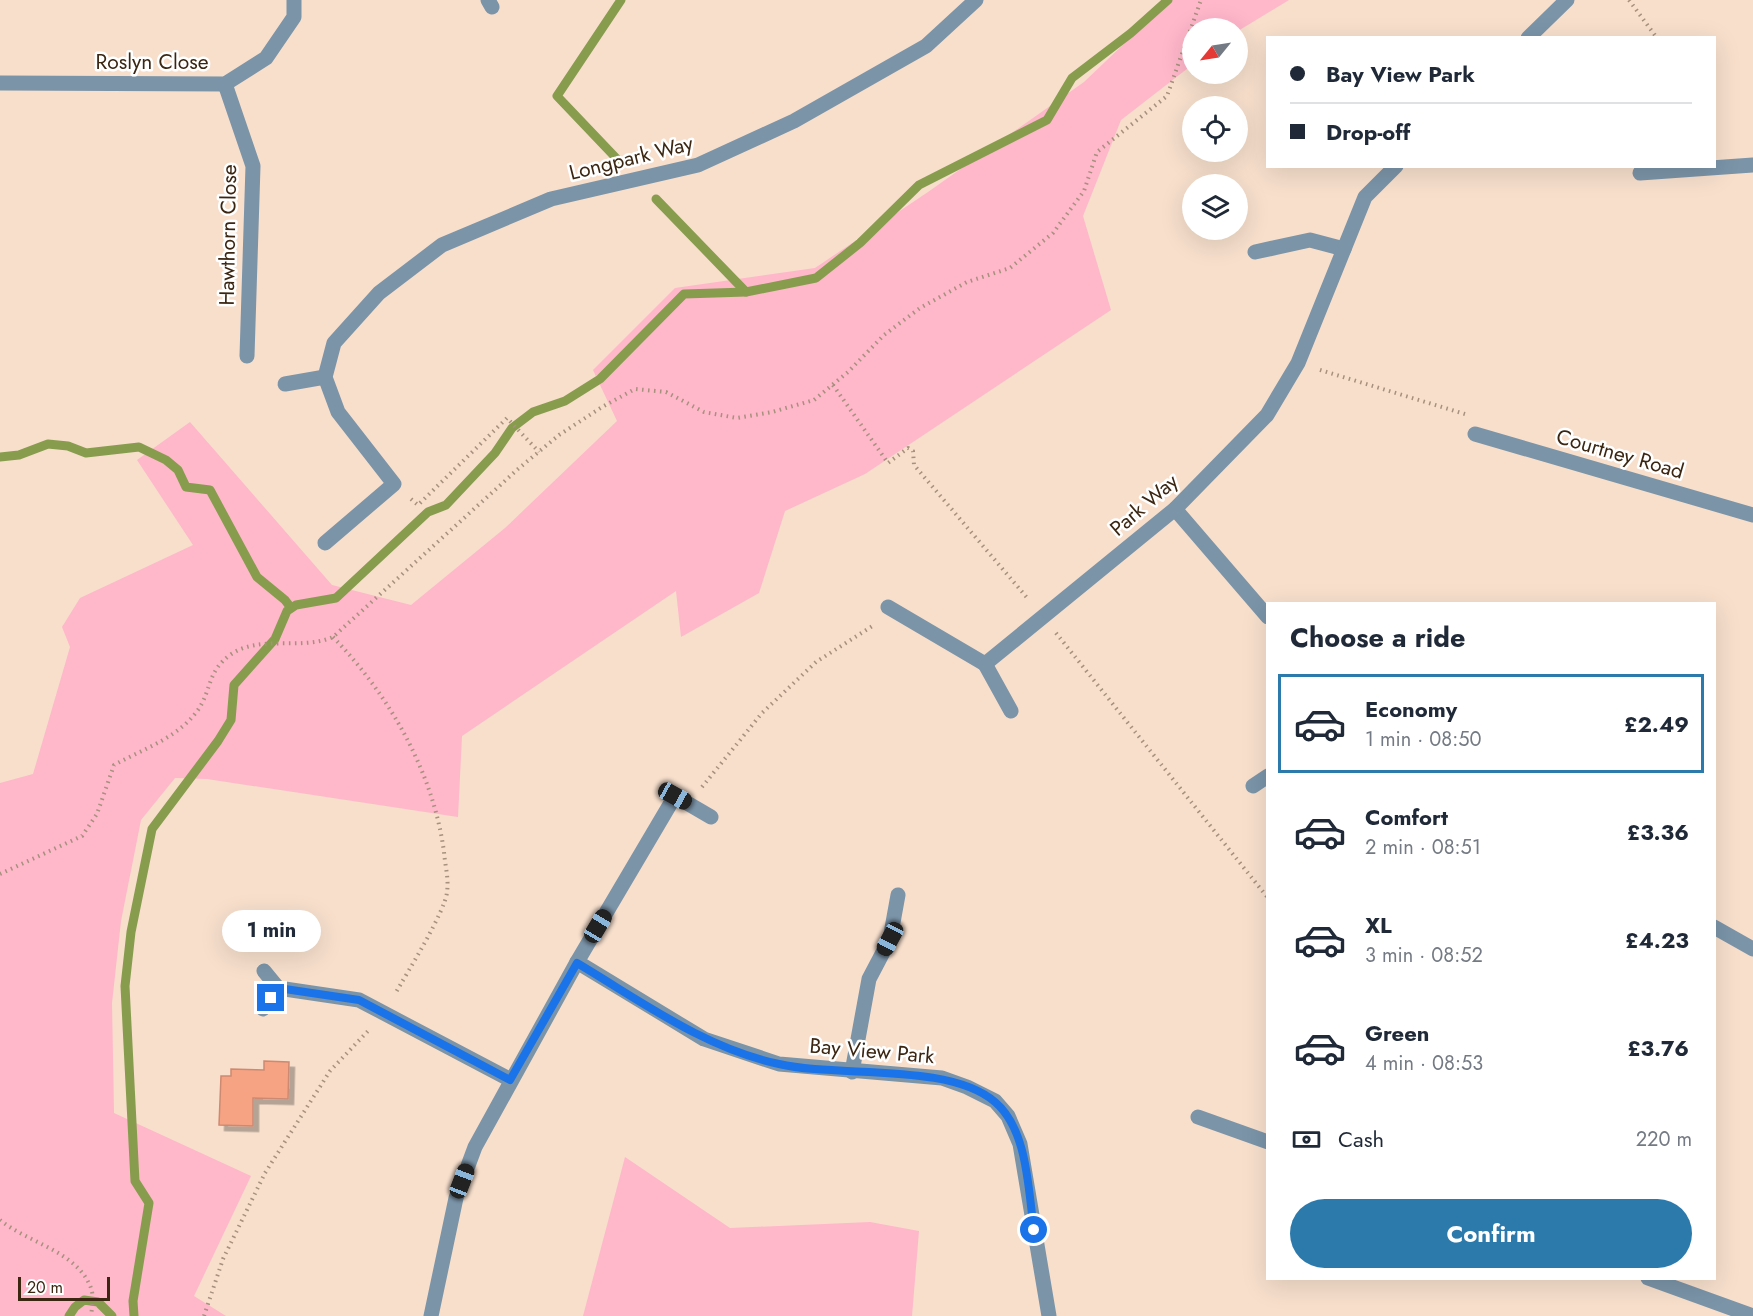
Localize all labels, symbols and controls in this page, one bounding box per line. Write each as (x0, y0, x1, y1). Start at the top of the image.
north arrow (1182, 18, 1248, 84)
map controls (1182, 18, 1248, 240)
street label: Roslyn Close (95, 47, 209, 77)
text: Bay View Park (1326, 58, 1475, 90)
button: locate (1182, 96, 1248, 162)
text: Drop-off (1326, 116, 1410, 148)
street label: Longpark Way (566, 128, 697, 188)
street label: Hawthorn Close (212, 164, 244, 306)
button: layers (1182, 174, 1248, 240)
street label: Courtney Road (1553, 421, 1687, 487)
street label: Park Way (1103, 466, 1185, 543)
text: Choose a ride (1290, 618, 1465, 657)
text: Economy (1365, 693, 1457, 725)
icon: car (1293, 697, 1347, 751)
text: £2.49 (1624, 708, 1689, 740)
text: 1 min · 08:50 (1365, 725, 1482, 754)
car (655, 779, 695, 813)
text: Comfort (1365, 801, 1448, 833)
icon: car (1293, 805, 1347, 859)
text: £3.36 (1627, 816, 1689, 848)
text: 2 min · 08:51 (1365, 833, 1481, 862)
car (581, 906, 615, 946)
text: XL (1365, 909, 1392, 941)
callout: 1 min (222, 911, 320, 953)
icon: car (1293, 913, 1347, 967)
text: 1 min (247, 916, 296, 945)
car (874, 919, 906, 959)
text: £4.23 (1625, 924, 1689, 956)
text: 3 min · 08:52 (1365, 941, 1483, 970)
route end (257, 984, 284, 1011)
text: Green (1365, 1017, 1429, 1049)
icon: car (1293, 1021, 1347, 1075)
street label: Bay View Park (808, 1031, 936, 1071)
text: £3.76 (1627, 1032, 1689, 1064)
text: 4 min · 08:53 (1365, 1049, 1483, 1078)
icon: cash (1290, 1123, 1323, 1156)
text: Cash (1338, 1123, 1384, 1155)
text: 220 m (1636, 1125, 1692, 1154)
car (447, 1161, 477, 1201)
button: Confirm (1290, 1199, 1692, 1268)
route start (1020, 1216, 1047, 1243)
scale bar (18, 1274, 110, 1302)
text: 20 m (27, 1276, 63, 1299)

